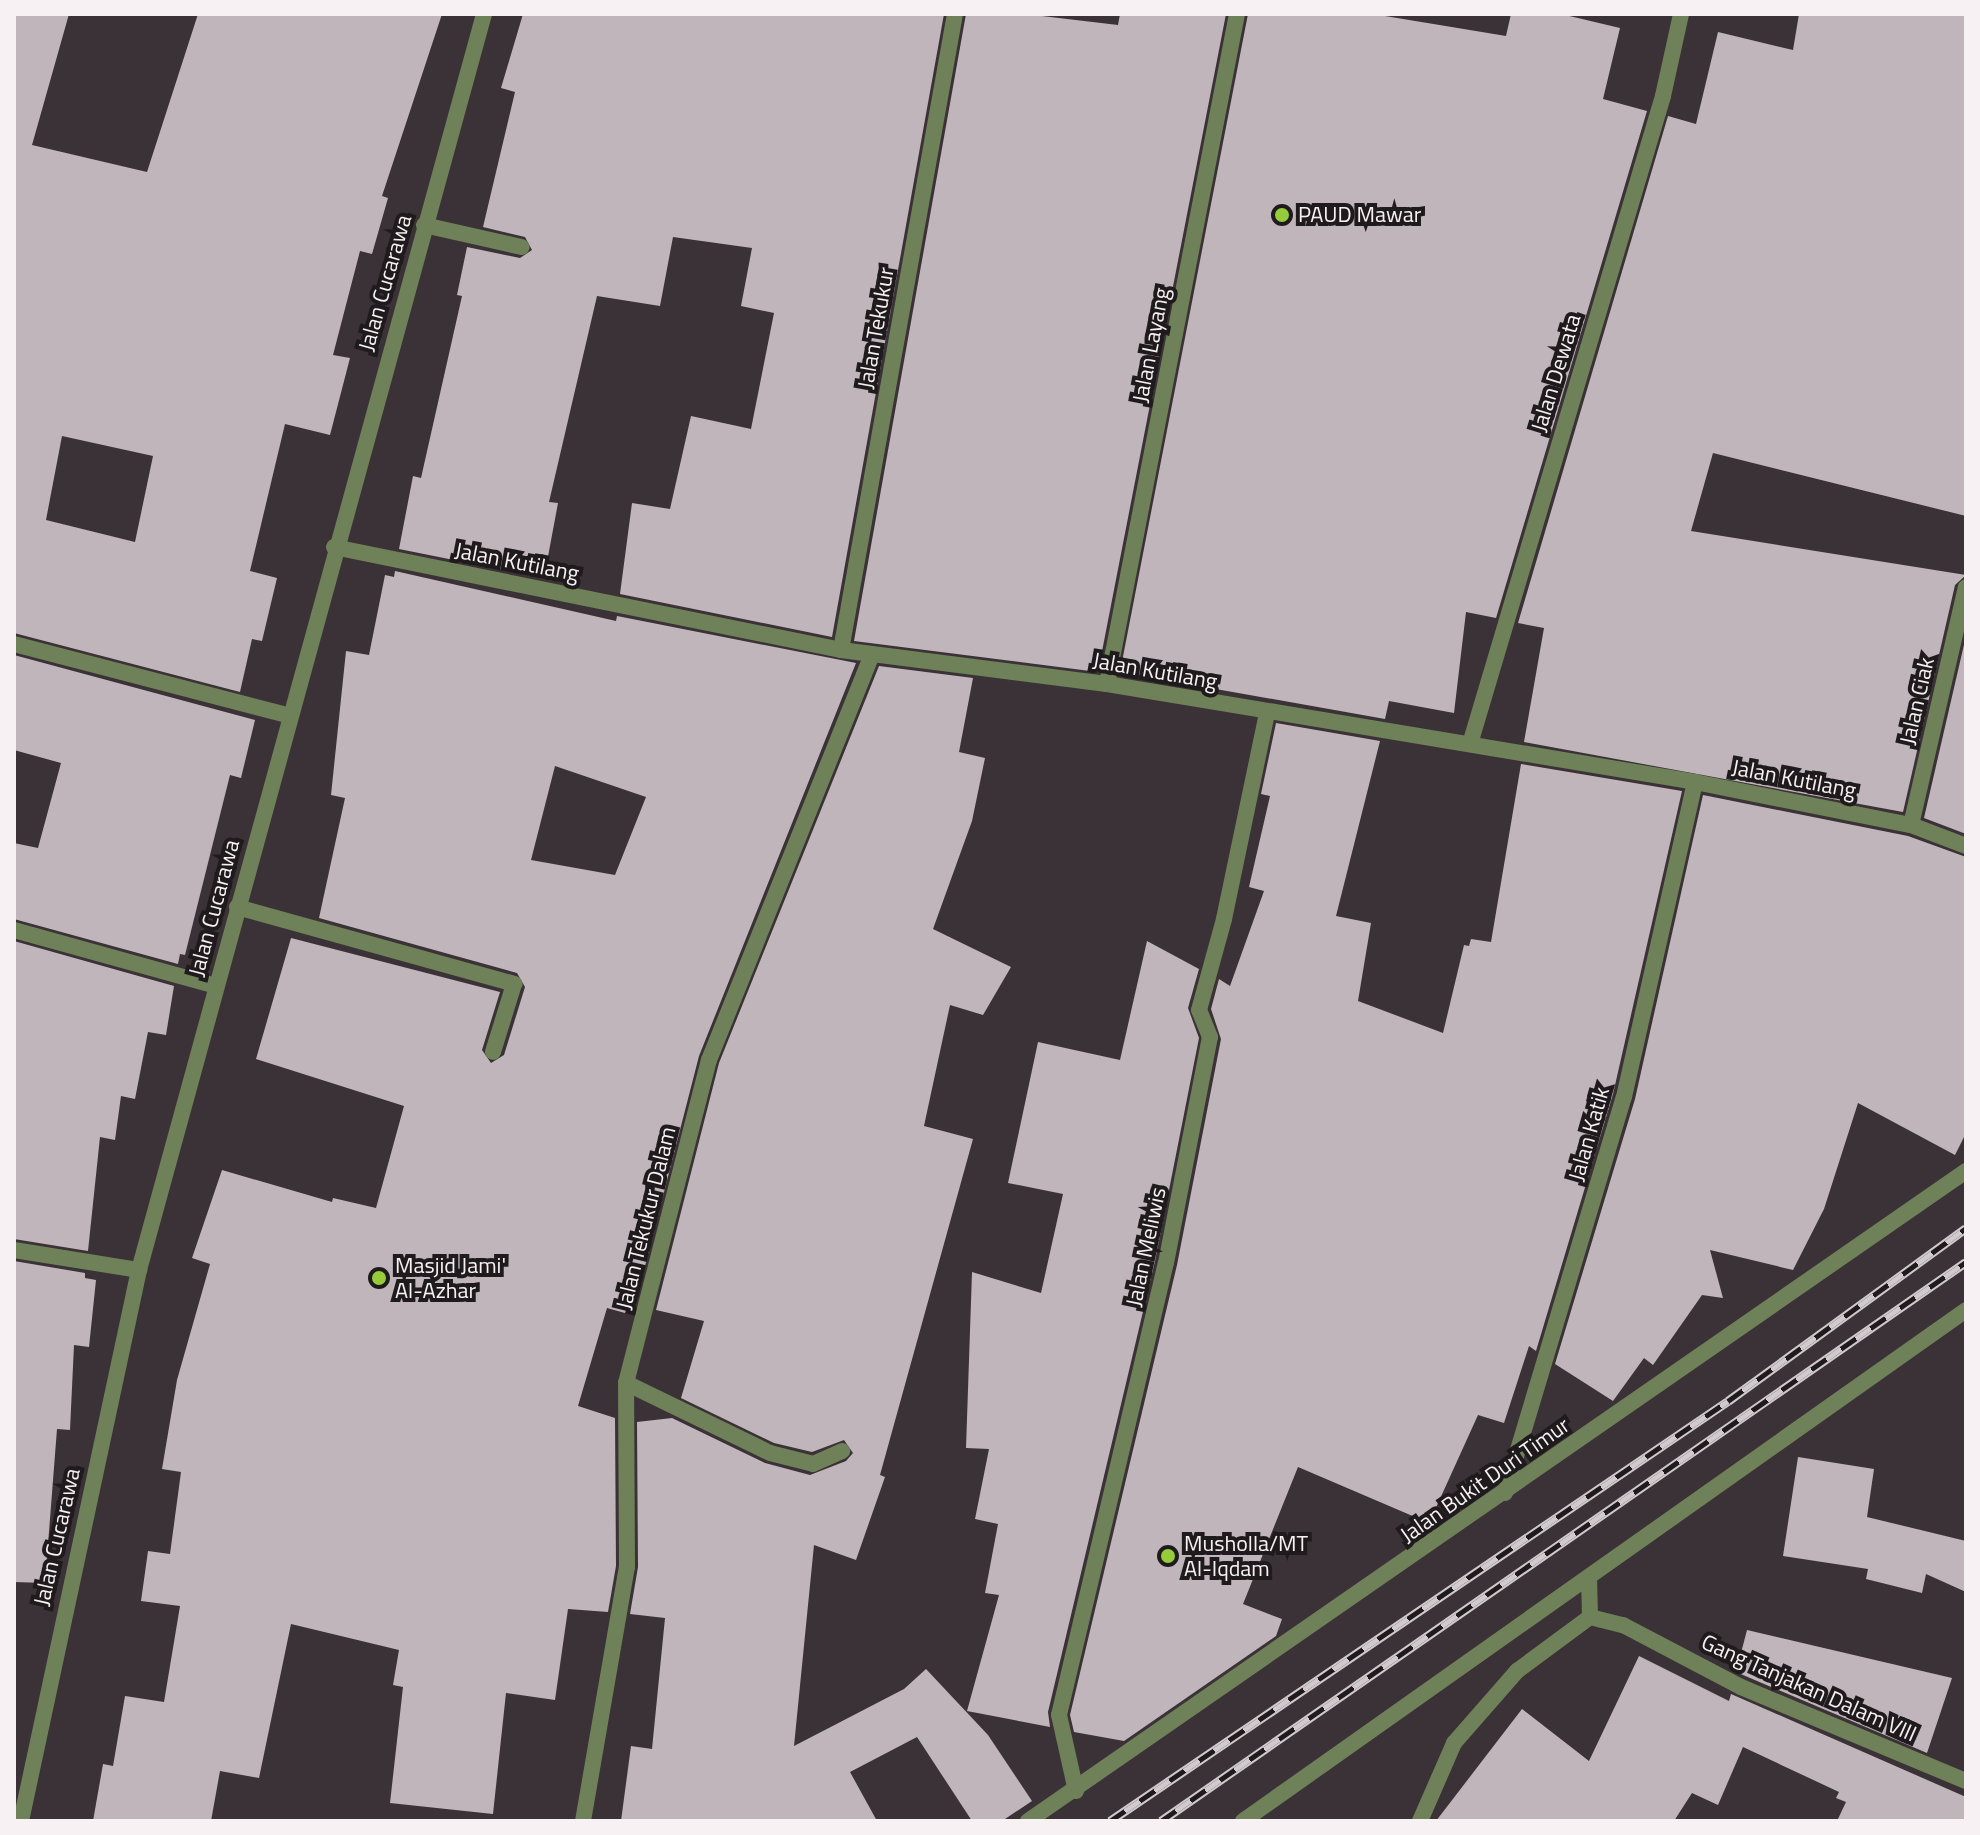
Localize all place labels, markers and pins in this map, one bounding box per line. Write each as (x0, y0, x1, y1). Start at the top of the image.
place label: PAUD Mawar (1298, 202, 1421, 228)
marker: PAUD Mawar (1273, 206, 1291, 224)
place label: Masjid Jami' Al-Azhar (395, 1252, 506, 1304)
marker: Masjid Jami' Al-Azhar (370, 1269, 388, 1287)
place label: Musholla/MT Al-Iqdam (1184, 1530, 1308, 1582)
marker: Musholla/MT Al-Iqdam (1159, 1547, 1177, 1565)

